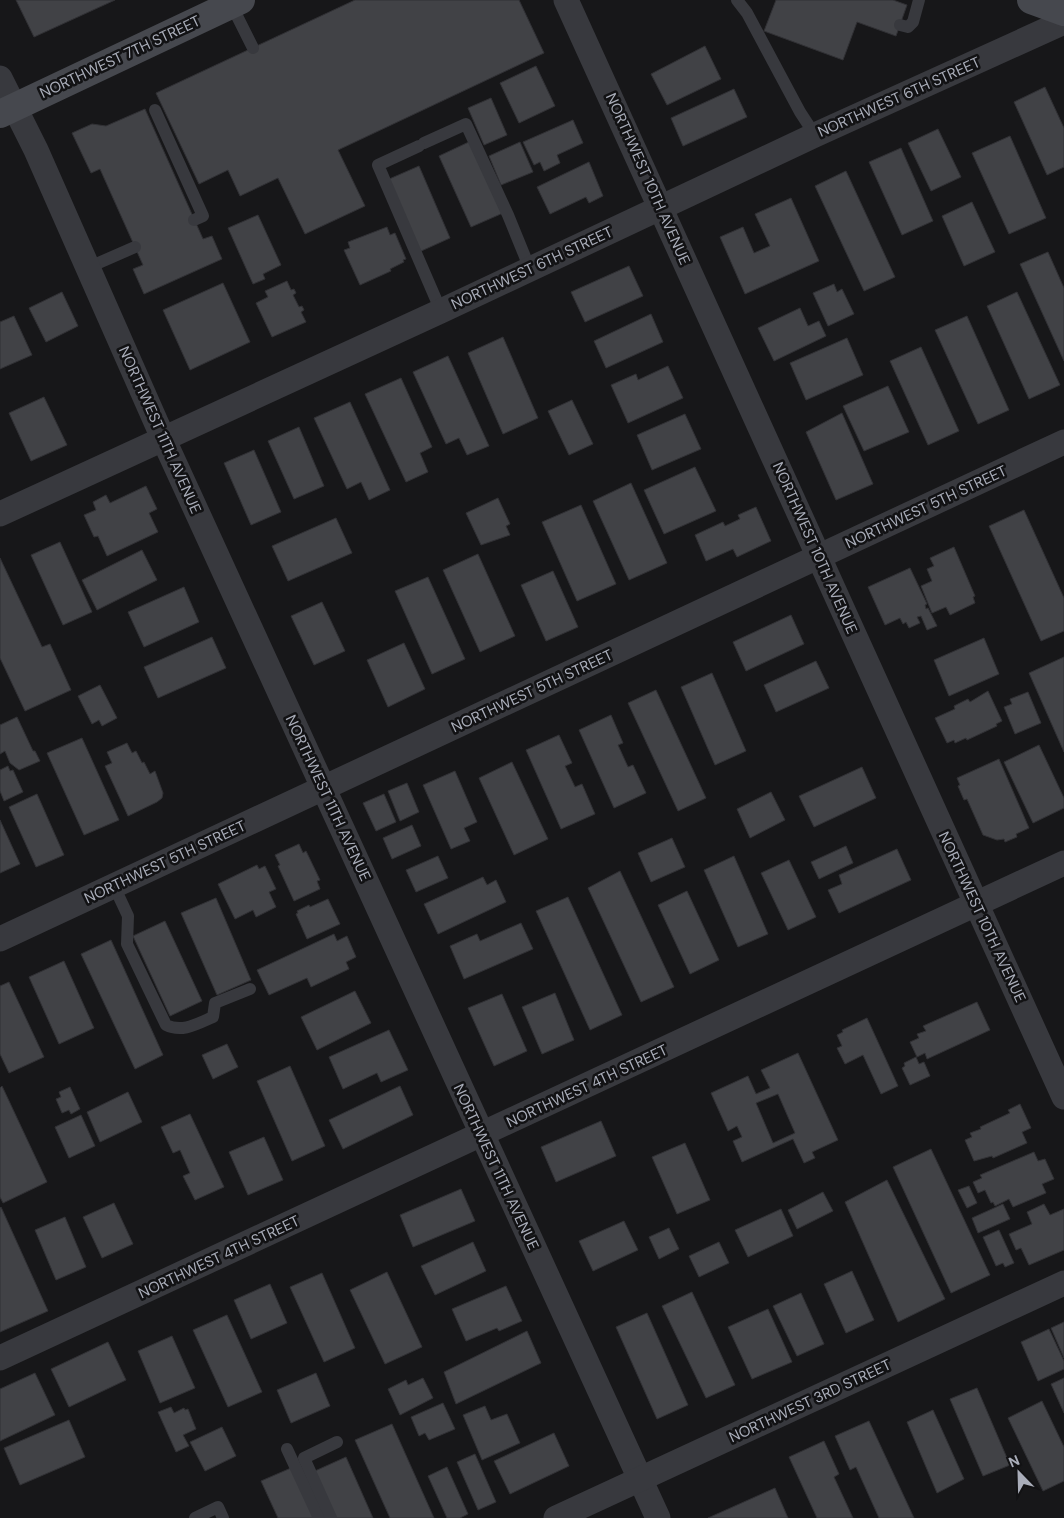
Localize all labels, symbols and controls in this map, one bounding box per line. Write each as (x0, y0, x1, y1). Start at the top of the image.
street label: NORTHWEST 7TH STREET (36, 11, 204, 103)
street label: NORTHWEST 6TH STREET (815, 52, 983, 142)
street label: NORTHWEST 10TH AVENUE (601, 90, 695, 268)
street label: NORTHWEST 6TH STREET (448, 222, 616, 314)
street label: NORTHWEST 11TH AVENUE (114, 343, 206, 517)
street label: NORTHWEST 10TH AVENUE (768, 459, 862, 637)
street label: NORTHWEST 5TH STREET (842, 461, 1010, 553)
street label: NORTHWEST 5TH STREET (448, 645, 616, 737)
street label: NORTHWEST 11TH AVENUE (281, 712, 375, 884)
street label: NORTHWEST 5TH STREET (81, 816, 249, 908)
street label: NORTHWEST 10TH AVENUE (934, 828, 1030, 1006)
street label: NORTHWEST 4TH STREET (503, 1040, 671, 1132)
street label: NORTHWEST 11TH AVENUE (449, 1081, 543, 1253)
street label: NORTHWEST 4TH STREET (135, 1211, 303, 1303)
street label: NORTHWEST 3RD STREET (726, 1355, 894, 1447)
north arrow (994, 1448, 1044, 1498)
text: N (1006, 1451, 1022, 1471)

